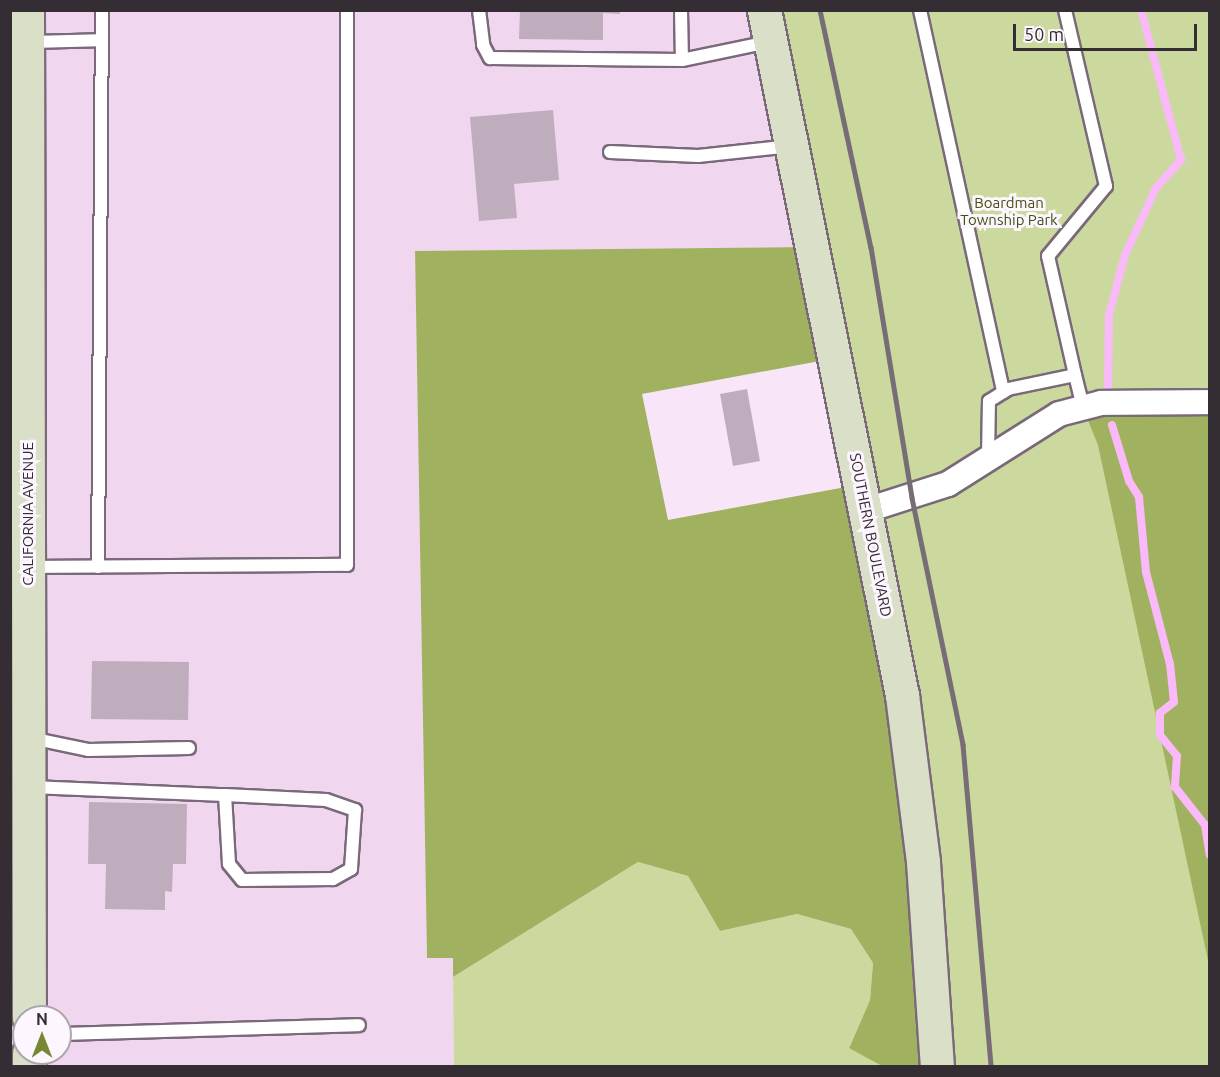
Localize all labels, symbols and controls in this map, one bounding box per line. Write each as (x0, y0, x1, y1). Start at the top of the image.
scale bar (1016, 12, 1200, 50)
text: 50 m (1024, 24, 1064, 44)
park label: Boardman Township Park (960, 193, 1058, 228)
street label: CALIFORNIA AVENUE (19, 442, 37, 586)
street label: SOUTHERN BOULEVARD (846, 452, 896, 618)
north arrow (12, 1005, 72, 1065)
text: N (36, 1010, 48, 1028)

